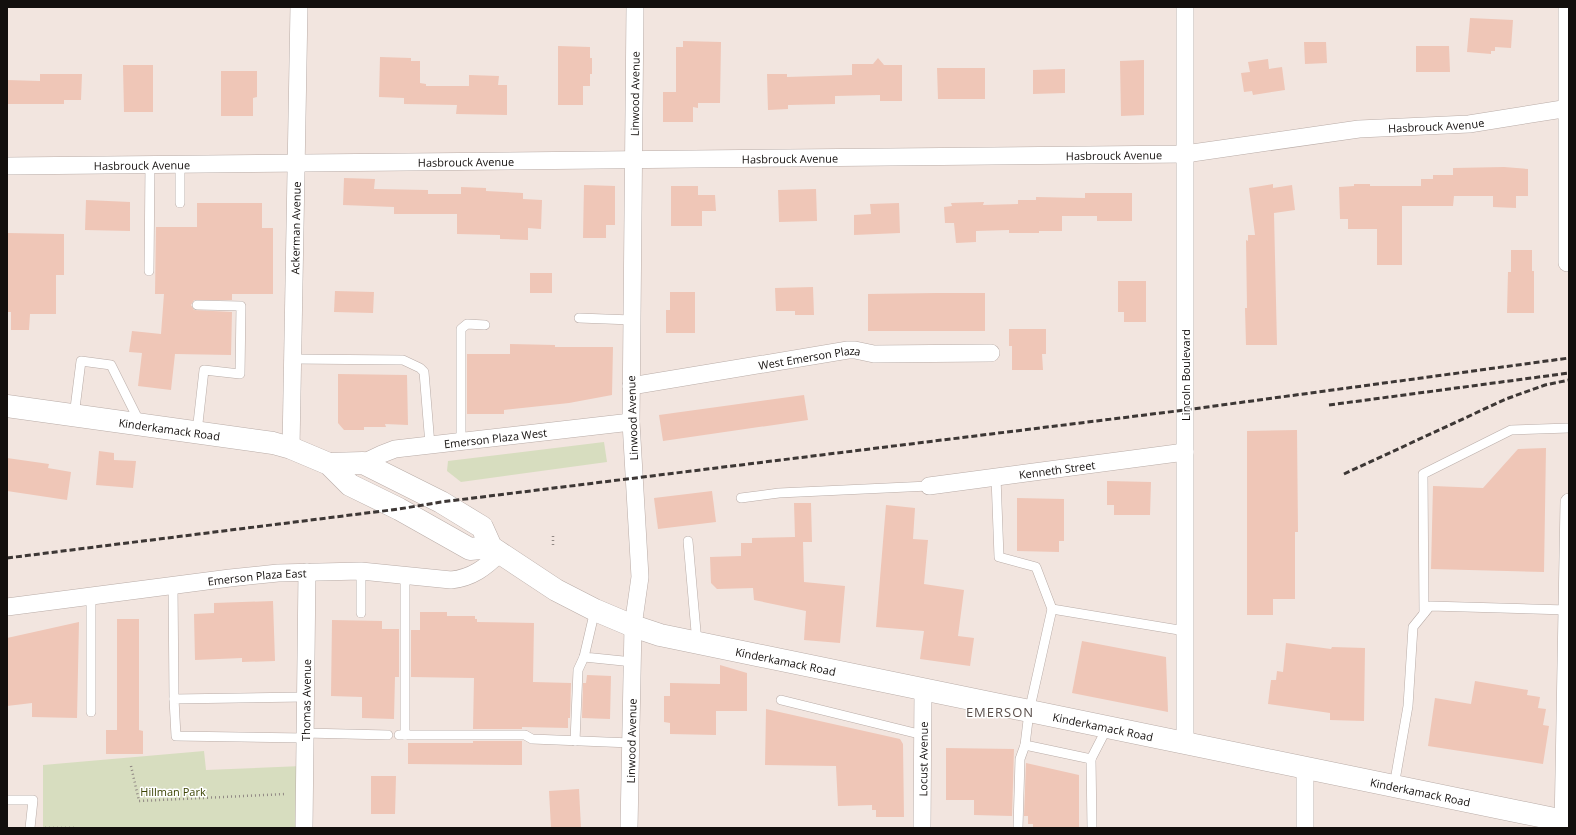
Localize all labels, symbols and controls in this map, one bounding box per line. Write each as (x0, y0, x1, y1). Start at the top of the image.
street label: Linwood Avenue (626, 51, 642, 136)
street label: Hasbrouck Avenue (1388, 114, 1485, 135)
street label: Hasbrouck Avenue (1066, 147, 1162, 163)
street label: Hasbrouck Avenue (742, 150, 838, 166)
street label: Hasbrouck Avenue (418, 153, 514, 169)
street label: Hasbrouck Avenue (94, 157, 190, 173)
street label: Ackerman Avenue (287, 181, 303, 275)
street label: Lincoln Boulevard (1178, 329, 1193, 421)
street label: West Emerson Plaza (757, 342, 862, 372)
street label: Linwood Avenue (623, 375, 641, 461)
street label: Kinderkamack Road (118, 414, 221, 443)
street label: Emerson Plaza West (443, 424, 548, 451)
street label: Kenneth Street (1018, 457, 1096, 482)
street label: Emerson Plaza East (207, 565, 307, 588)
street label: Kinderkamack Road (734, 643, 837, 679)
street label: Thomas Avenue (298, 659, 313, 741)
street label: Linwood Avenue (622, 698, 639, 784)
district label: EMERSON (966, 703, 1034, 721)
street label: Kinderkamack Road (1052, 709, 1155, 744)
street label: Locust Avenue (915, 722, 930, 796)
street label: Kinderkamack Road (1369, 774, 1472, 809)
park label: Hillman Park (140, 784, 206, 799)

